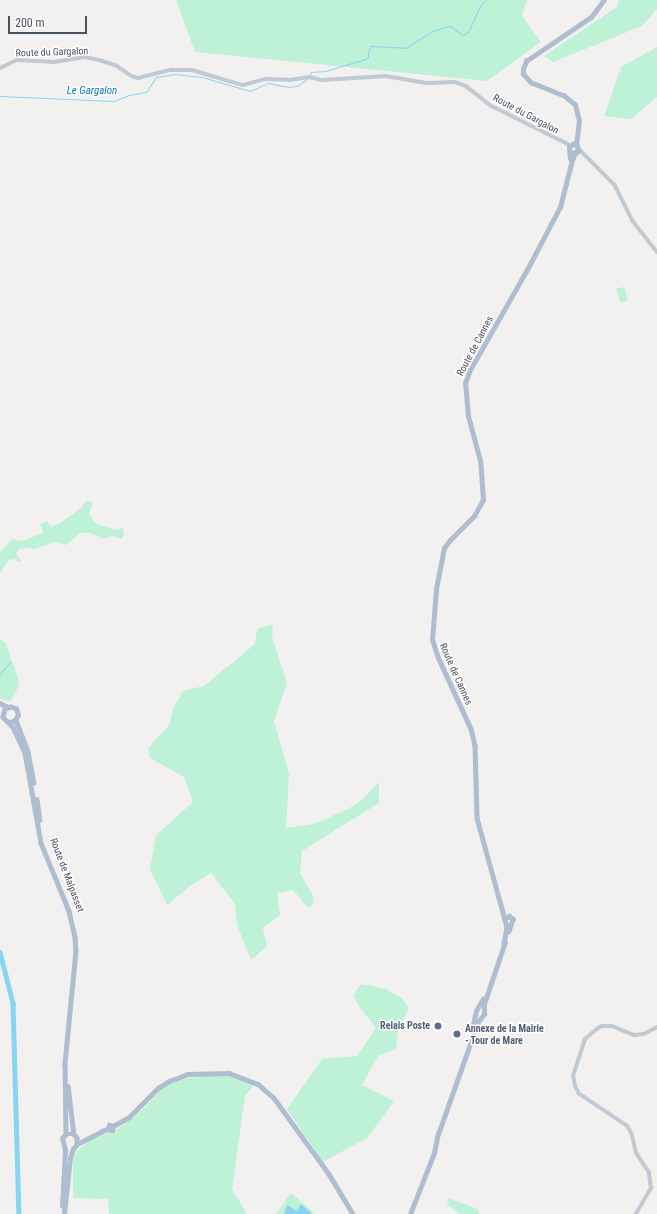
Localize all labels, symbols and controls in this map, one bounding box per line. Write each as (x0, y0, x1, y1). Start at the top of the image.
scale bar (10, 8, 89, 34)
text: 200 m (15, 16, 45, 30)
street label: Route du Gargalon (15, 45, 89, 59)
water label: Le Gargalon (67, 84, 117, 98)
street label: Route du Gargalon (491, 92, 561, 136)
street label: Route de Cannes (454, 314, 496, 378)
street label: Route de Cannes (437, 641, 475, 707)
street label: Route de Malpasset (47, 836, 87, 914)
place label: Relais Poste (380, 1020, 430, 1032)
marker: Relais Poste (433, 1021, 443, 1031)
place label: Annexe de la Mairie - Tour de Mare (465, 1022, 544, 1046)
marker: Annexe de la Mairie - Tour de Mare (452, 1029, 462, 1039)

